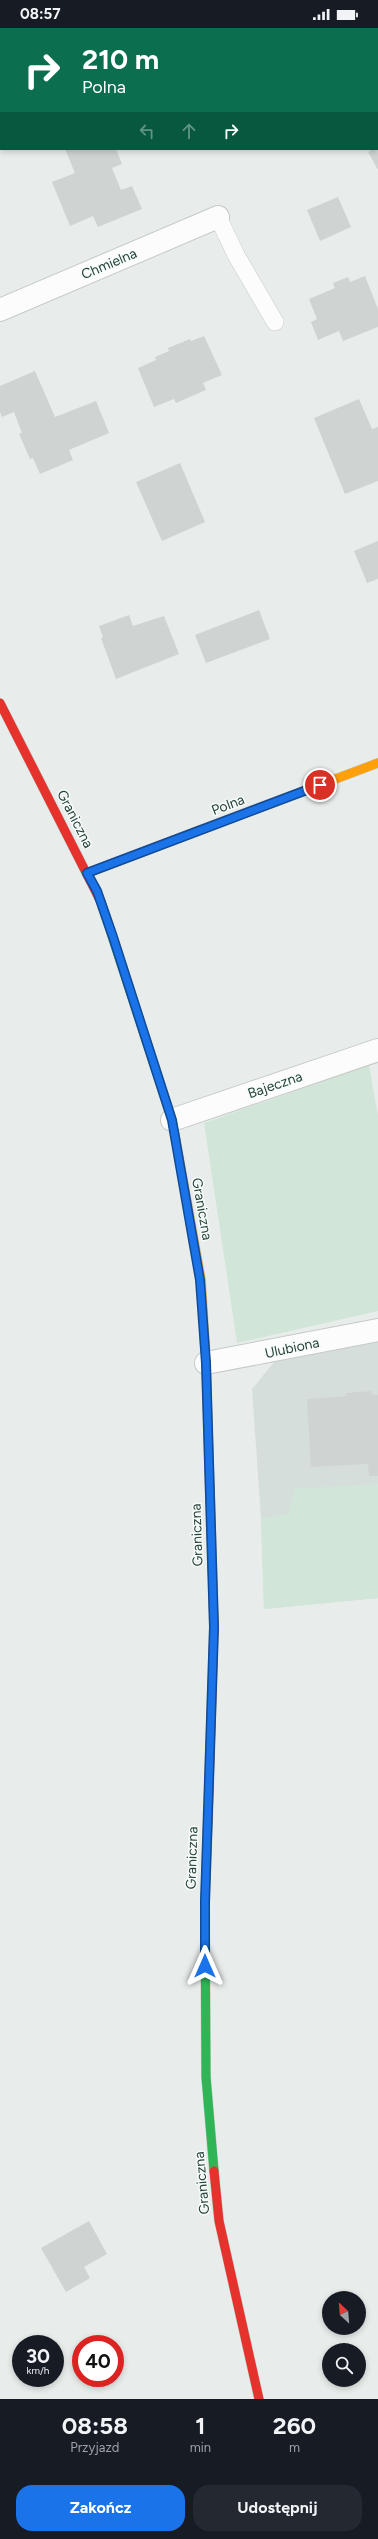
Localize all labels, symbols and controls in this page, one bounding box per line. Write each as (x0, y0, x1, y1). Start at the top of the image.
text: 08:57 (20, 5, 60, 23)
text: 210 m (82, 42, 159, 76)
icon: right (16, 44, 68, 96)
text: Polna (82, 76, 126, 98)
icon: left (136, 120, 158, 142)
icon: ahead (178, 120, 200, 142)
icon: right (220, 120, 242, 142)
street label: Chmielna (79, 245, 139, 283)
pin (303, 768, 337, 802)
icon: arrive (309, 774, 331, 796)
street label: Graniczna (53, 787, 97, 851)
street label: Polna (209, 791, 247, 819)
street label: Bajeczna (246, 1068, 304, 1102)
street label: Graniczna (188, 1177, 216, 1241)
street label: Ulubiona (263, 1334, 321, 1362)
street label: Graniczna (187, 1503, 207, 1567)
street label: Graniczna (182, 1826, 202, 1890)
position arrow (184, 1945, 226, 1987)
street label: Graniczna (191, 2151, 213, 2215)
north arrow (322, 2291, 366, 2335)
map controls (322, 2291, 366, 2387)
speed limit sign: 40 (72, 2335, 124, 2387)
button: search (322, 2343, 366, 2387)
text: 30 (26, 2344, 50, 2368)
text: km/h (27, 2364, 49, 2377)
text: 08:58 (62, 2411, 128, 2440)
text: 1 (195, 2411, 205, 2440)
text: 260 (273, 2411, 316, 2440)
text: Przyjazd (70, 2440, 119, 2455)
text: min (190, 2440, 211, 2455)
text: m (289, 2440, 300, 2455)
button: Zakończ (16, 2485, 185, 2531)
button: Udostępnij (193, 2485, 362, 2531)

